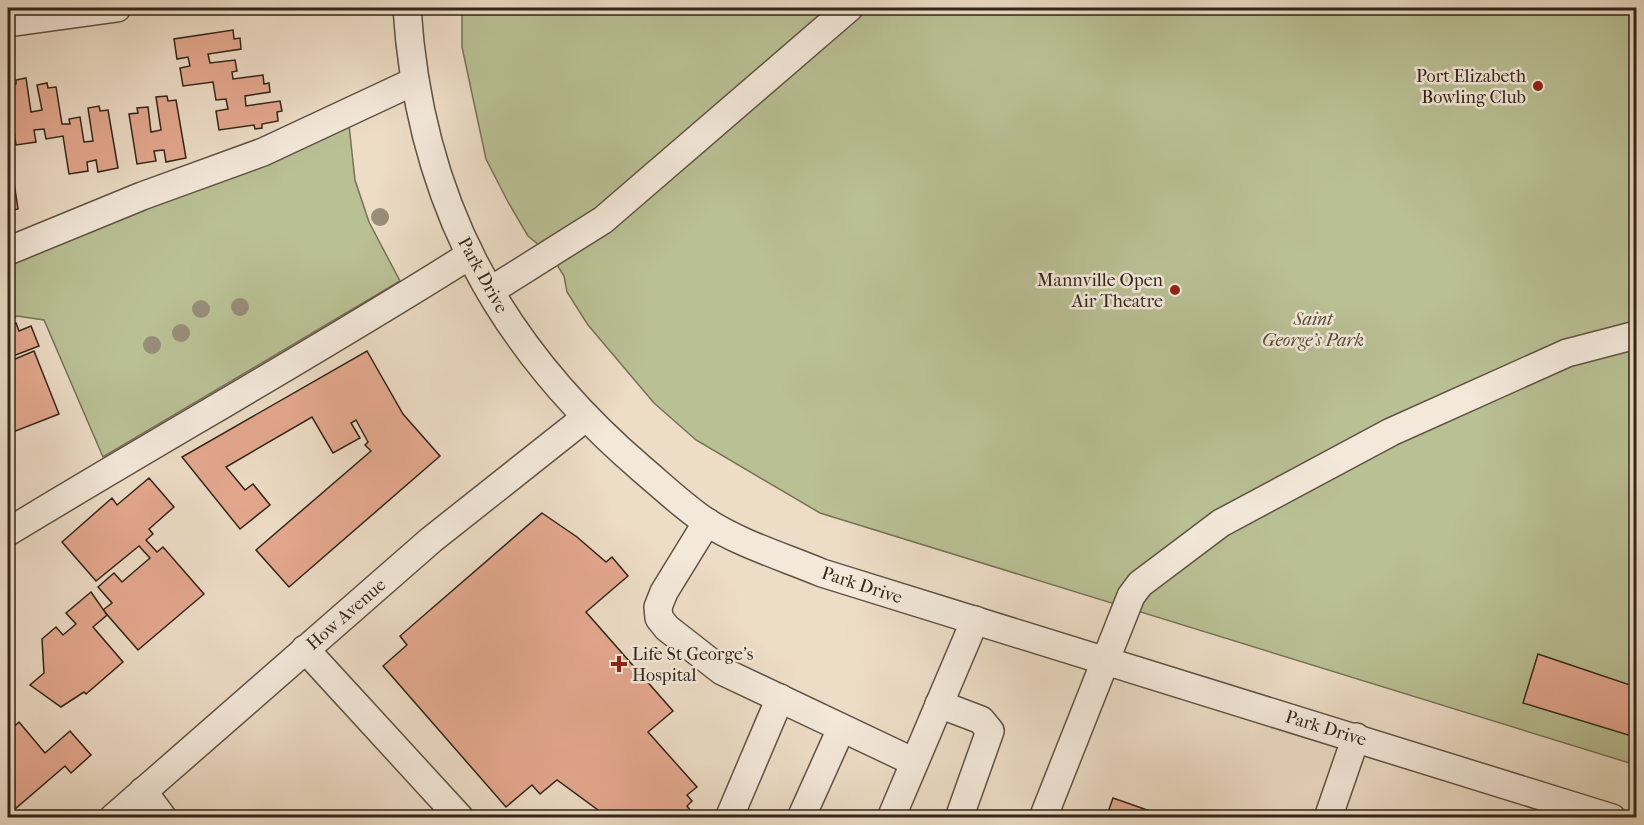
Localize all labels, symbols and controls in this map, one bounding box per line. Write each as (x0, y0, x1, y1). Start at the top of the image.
place label: Port Elizabeth Bowling Club (1416, 66, 1526, 108)
marker: Port Elizabeth Bowling Club (1531, 79, 1545, 93)
street label: Park Drive (453, 234, 512, 317)
place label: Mannville Open Air Theatre (1037, 270, 1164, 312)
marker: Mannville Open Air Theatre (1168, 283, 1182, 297)
park label: Saint George's Park (1262, 309, 1364, 351)
street label: Park Drive (819, 563, 905, 608)
street label: How Avenue (302, 574, 390, 654)
place label: Life St George's Hospital (632, 644, 754, 686)
marker: Life St George's Hospital (610, 655, 628, 673)
street label: Park Drive (1283, 706, 1369, 751)

